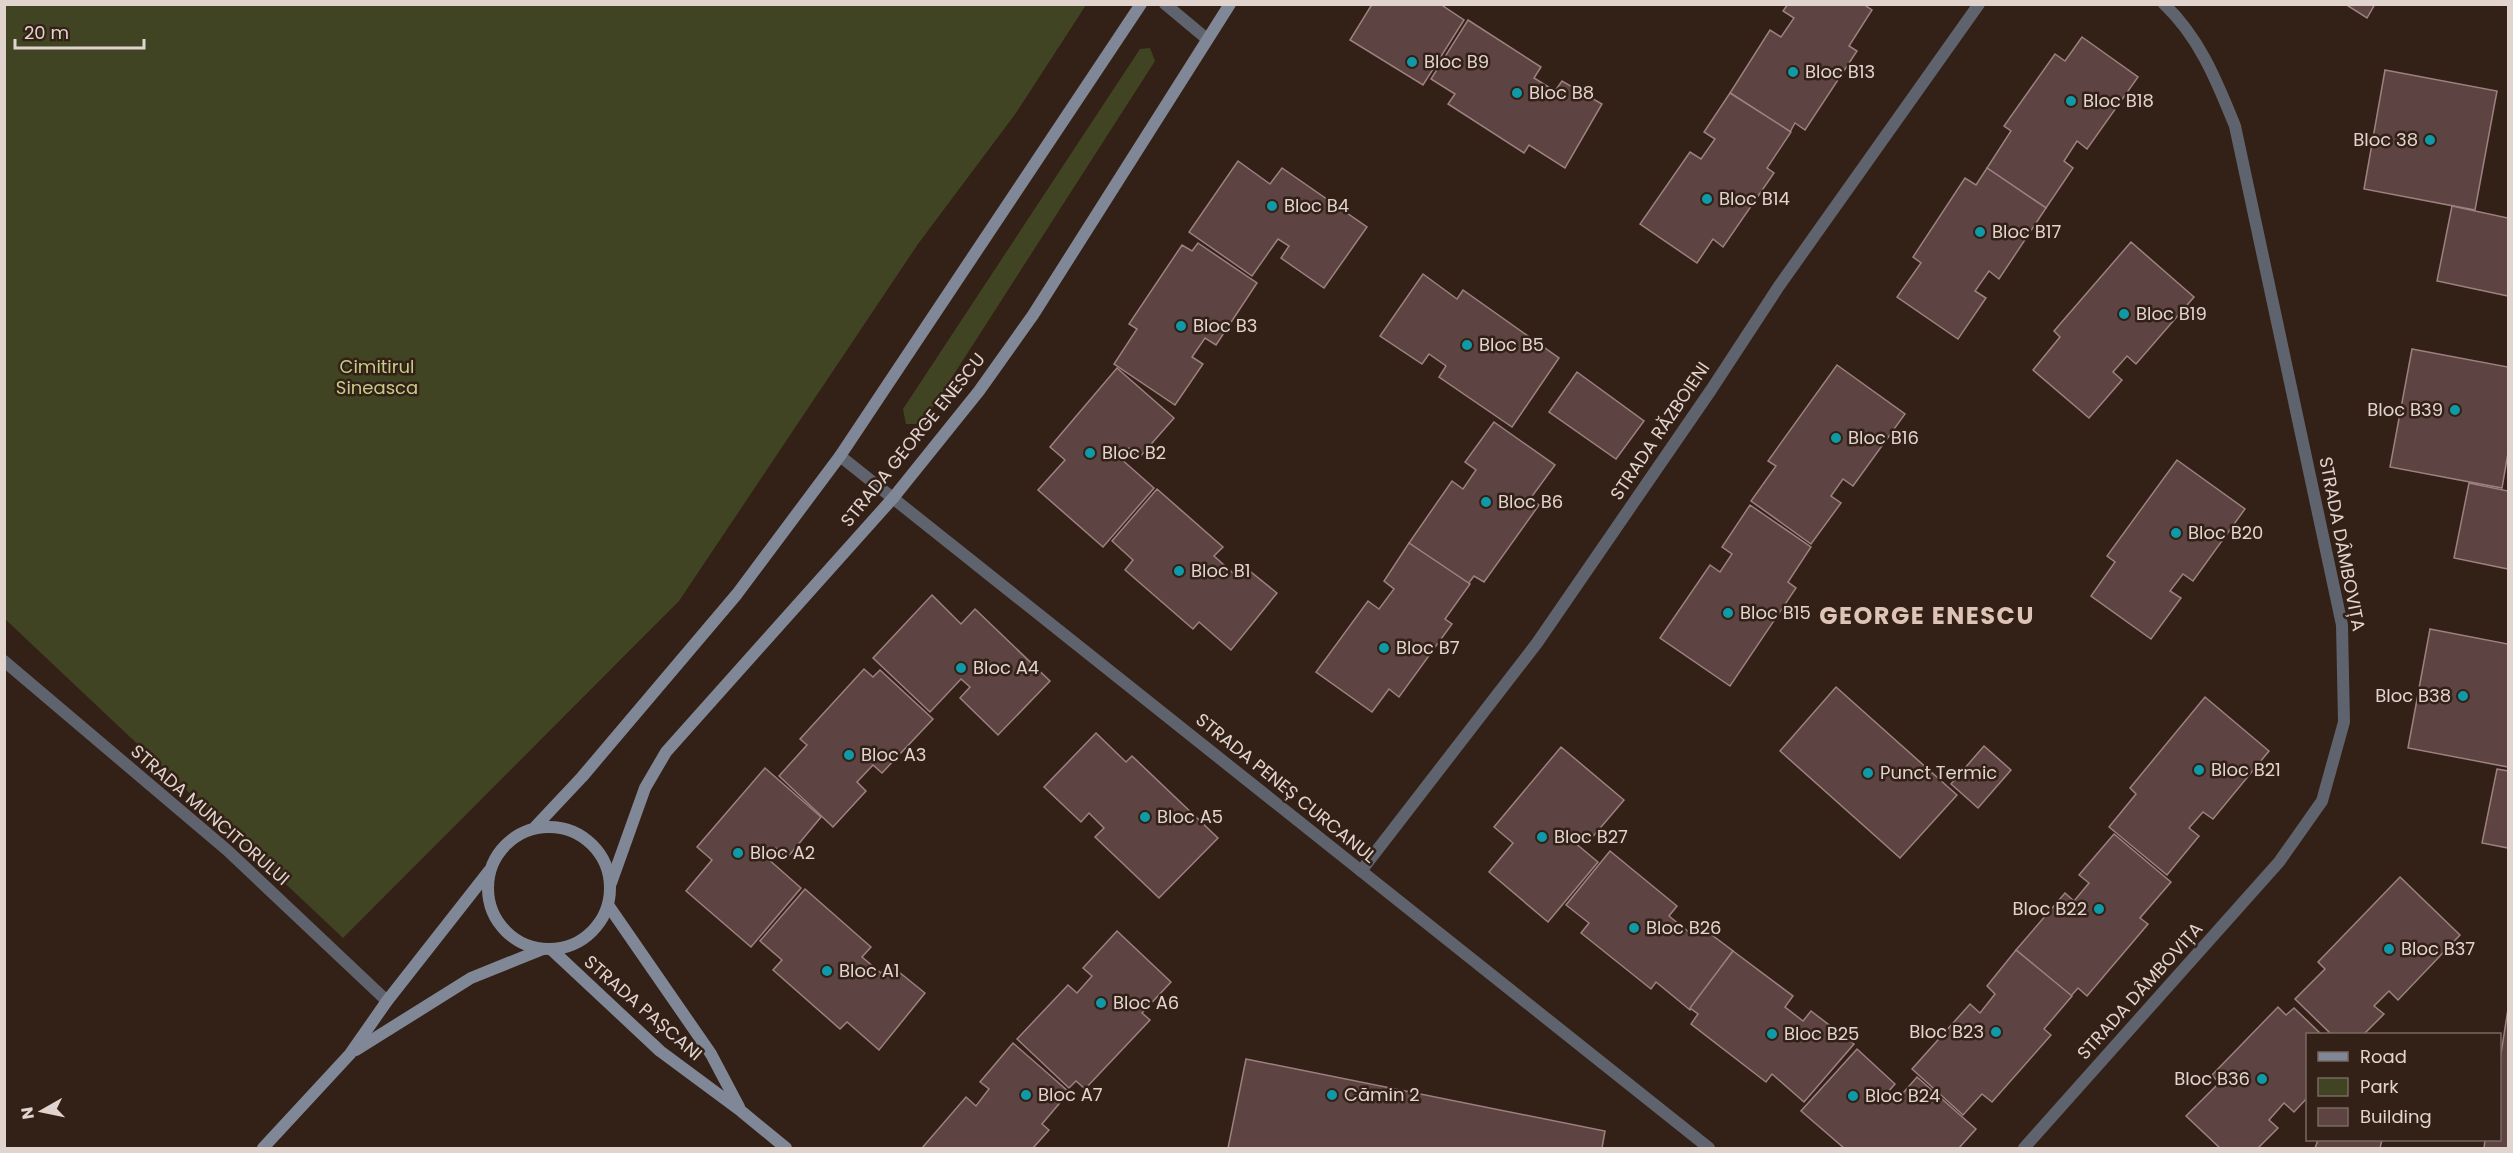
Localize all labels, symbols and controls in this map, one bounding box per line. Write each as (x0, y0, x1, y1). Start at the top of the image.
scale bar (15, 12, 144, 50)
text: 20 m (24, 20, 69, 45)
place label: Bloc B9 (1424, 49, 1489, 74)
marker: Bloc B9 (1405, 55, 1419, 69)
place label: Bloc B13 (1805, 59, 1875, 84)
marker: Bloc B13 (1786, 65, 1800, 79)
place label: Bloc B8 (1529, 80, 1594, 105)
marker: Bloc B8 (1510, 86, 1524, 100)
place label: Bloc B18 (2083, 88, 2154, 113)
marker: Bloc B18 (2064, 94, 2078, 108)
place label: Bloc 38 (2353, 127, 2418, 152)
marker: Bloc 38 (2423, 133, 2437, 147)
place label: Bloc B14 (1719, 186, 1790, 211)
marker: Bloc B14 (1700, 192, 1714, 206)
place label: Bloc B4 (1284, 193, 1349, 218)
marker: Bloc B4 (1265, 199, 1279, 213)
place label: Bloc B17 (1992, 219, 2062, 244)
marker: Bloc B17 (1973, 225, 1987, 239)
place label: Bloc B19 (2136, 301, 2207, 326)
marker: Bloc B19 (2117, 307, 2131, 321)
place label: Bloc B3 (1193, 313, 1257, 338)
marker: Bloc B3 (1174, 319, 1188, 333)
place label: Bloc B5 (1479, 332, 1544, 357)
marker: Bloc B5 (1460, 338, 1474, 352)
street label: STRADA GEORGE ENESCU (835, 347, 991, 532)
park label: Cimitirul Sineasca (336, 354, 418, 400)
street label: STRADA RĂZBOIENI (1604, 357, 1715, 505)
place label: Bloc B39 (2367, 397, 2443, 422)
marker: Bloc B39 (2448, 403, 2462, 417)
place label: Bloc B16 (1848, 425, 1919, 450)
marker: Bloc B16 (1829, 431, 1843, 445)
place label: Bloc B2 (1102, 440, 1166, 465)
marker: Bloc B2 (1083, 446, 1097, 460)
street label: STRADA DÂMBOVIȚA (2313, 455, 2372, 633)
place label: Bloc B6 (1498, 489, 1563, 514)
marker: Bloc B6 (1479, 495, 1493, 509)
place label: Bloc B20 (2188, 520, 2263, 545)
marker: Bloc B20 (2169, 526, 2183, 540)
place label: Bloc B1 (1191, 558, 1251, 583)
marker: Bloc B1 (1172, 564, 1186, 578)
district label: GEORGE ENESCU (1819, 599, 2035, 632)
place label: Bloc B15 (1740, 600, 1811, 625)
marker: Bloc B15 (1721, 606, 1735, 620)
place label: Bloc B7 (1396, 635, 1460, 660)
marker: Bloc B7 (1377, 641, 1391, 655)
place label: Bloc A4 (973, 655, 1039, 680)
marker: Bloc A4 (954, 661, 968, 675)
place label: Bloc B38 (2375, 683, 2451, 708)
marker: Bloc B38 (2456, 689, 2470, 703)
street label: STRADA PENEȘ CURCANUL (1191, 707, 1382, 868)
street label: STRADA MUNCITORULUI (126, 739, 295, 891)
place label: Bloc A3 (861, 742, 926, 767)
marker: Bloc A3 (842, 748, 856, 762)
place label: Bloc B21 (2211, 757, 2281, 782)
place label: Punct Termic (1880, 760, 1997, 785)
marker: Bloc B21 (2192, 763, 2206, 777)
marker: Punct Termic (1861, 766, 1875, 780)
place label: Bloc A5 (1157, 804, 1223, 829)
marker: Bloc A5 (1138, 810, 1152, 824)
place label: Bloc B27 (1554, 824, 1628, 849)
marker: Bloc B27 (1535, 830, 1549, 844)
place label: Bloc A2 (750, 840, 815, 865)
marker: Bloc A2 (731, 846, 745, 860)
place label: Bloc B22 (2013, 896, 2087, 921)
marker: Bloc B22 (2092, 902, 2106, 916)
place label: Bloc B26 (1646, 915, 1722, 940)
street label: STRADA DÂMBOVIȚA (2071, 917, 2208, 1065)
marker: Bloc B26 (1627, 921, 1641, 935)
place label: Bloc B37 (2401, 936, 2475, 961)
marker: Bloc B37 (2382, 942, 2396, 956)
street label: STRADA PAȘCANI (579, 949, 708, 1066)
place label: Bloc A1 (839, 958, 900, 983)
marker: Bloc A1 (820, 964, 834, 978)
place label: Bloc A6 (1113, 990, 1179, 1015)
marker: Bloc A6 (1094, 996, 1108, 1010)
place label: Bloc B23 (1909, 1019, 1984, 1044)
place label: Bloc B25 (1784, 1021, 1859, 1046)
marker: Bloc B23 (1989, 1025, 2003, 1039)
marker: Bloc B25 (1765, 1027, 1779, 1041)
legend (2306, 1033, 2501, 1141)
text: Road (2360, 1044, 2407, 1069)
place label: Bloc B36 (2174, 1066, 2250, 1091)
marker: Bloc B36 (2255, 1072, 2269, 1086)
text: Park (2360, 1074, 2399, 1099)
north arrow (12, 1081, 72, 1141)
place label: Bloc A7 (1038, 1082, 1103, 1107)
place label: Cămin 2 (1344, 1082, 1420, 1107)
place label: Bloc B24 (1865, 1083, 1940, 1108)
marker: Bloc A7 (1019, 1088, 1033, 1102)
marker: Cămin 2 (1325, 1088, 1339, 1102)
marker: Bloc B24 (1846, 1089, 1860, 1103)
text: Building (2360, 1104, 2432, 1129)
text: N (15, 1106, 40, 1121)

